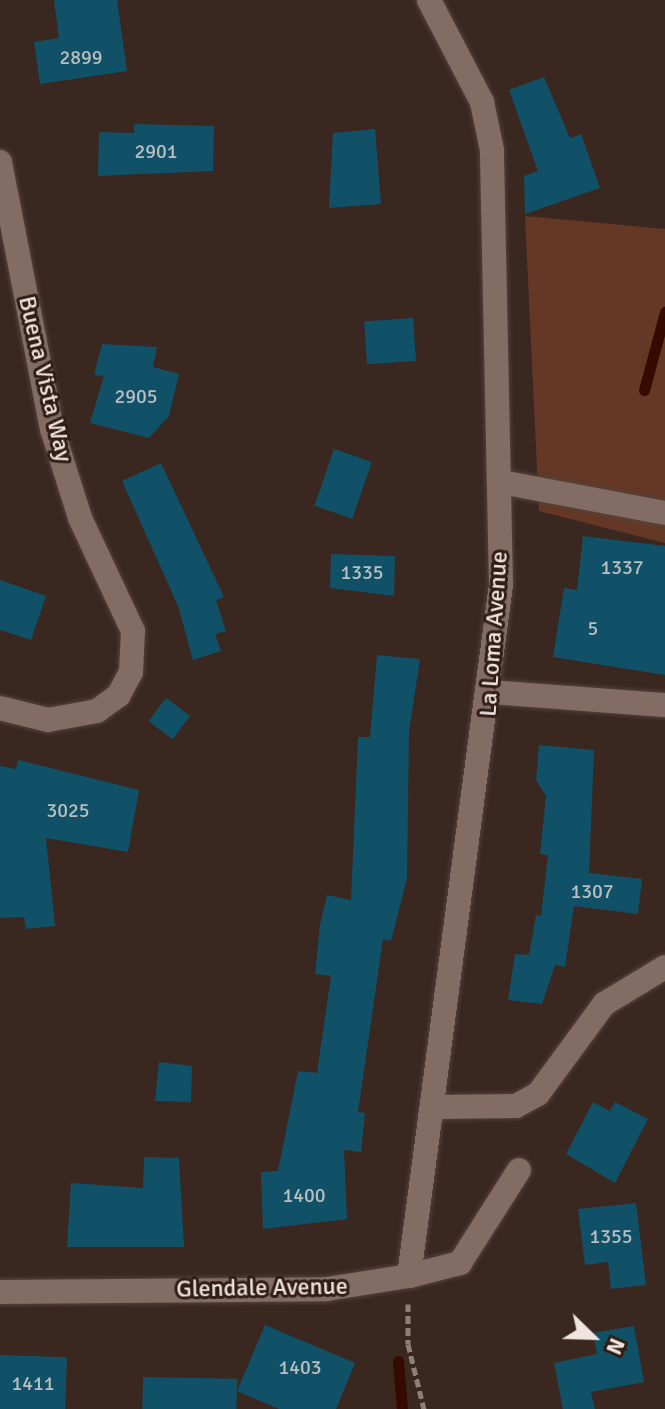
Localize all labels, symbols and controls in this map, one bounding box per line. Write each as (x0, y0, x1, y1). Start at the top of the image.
house number: 2899 (59, 45, 103, 69)
house number: 2901 (134, 139, 178, 163)
street label: Buena Vista Way (12, 293, 78, 465)
house number: 2905 (114, 384, 158, 408)
street label: La Loma Avenue (474, 550, 514, 718)
house number: 1337 (600, 555, 644, 579)
house number: 1335 (340, 560, 384, 584)
house number: 5 (588, 616, 598, 640)
house number: 3025 (46, 798, 90, 822)
house number: 1307 (570, 879, 614, 903)
house number: 1400 (282, 1183, 326, 1207)
house number: 1355 (589, 1224, 633, 1248)
street label: Glendale Avenue (176, 1272, 348, 1304)
north arrow (553, 1297, 633, 1377)
text: N (600, 1334, 631, 1359)
house number: 1403 (278, 1355, 322, 1379)
house number: 1411 (11, 1371, 55, 1395)

